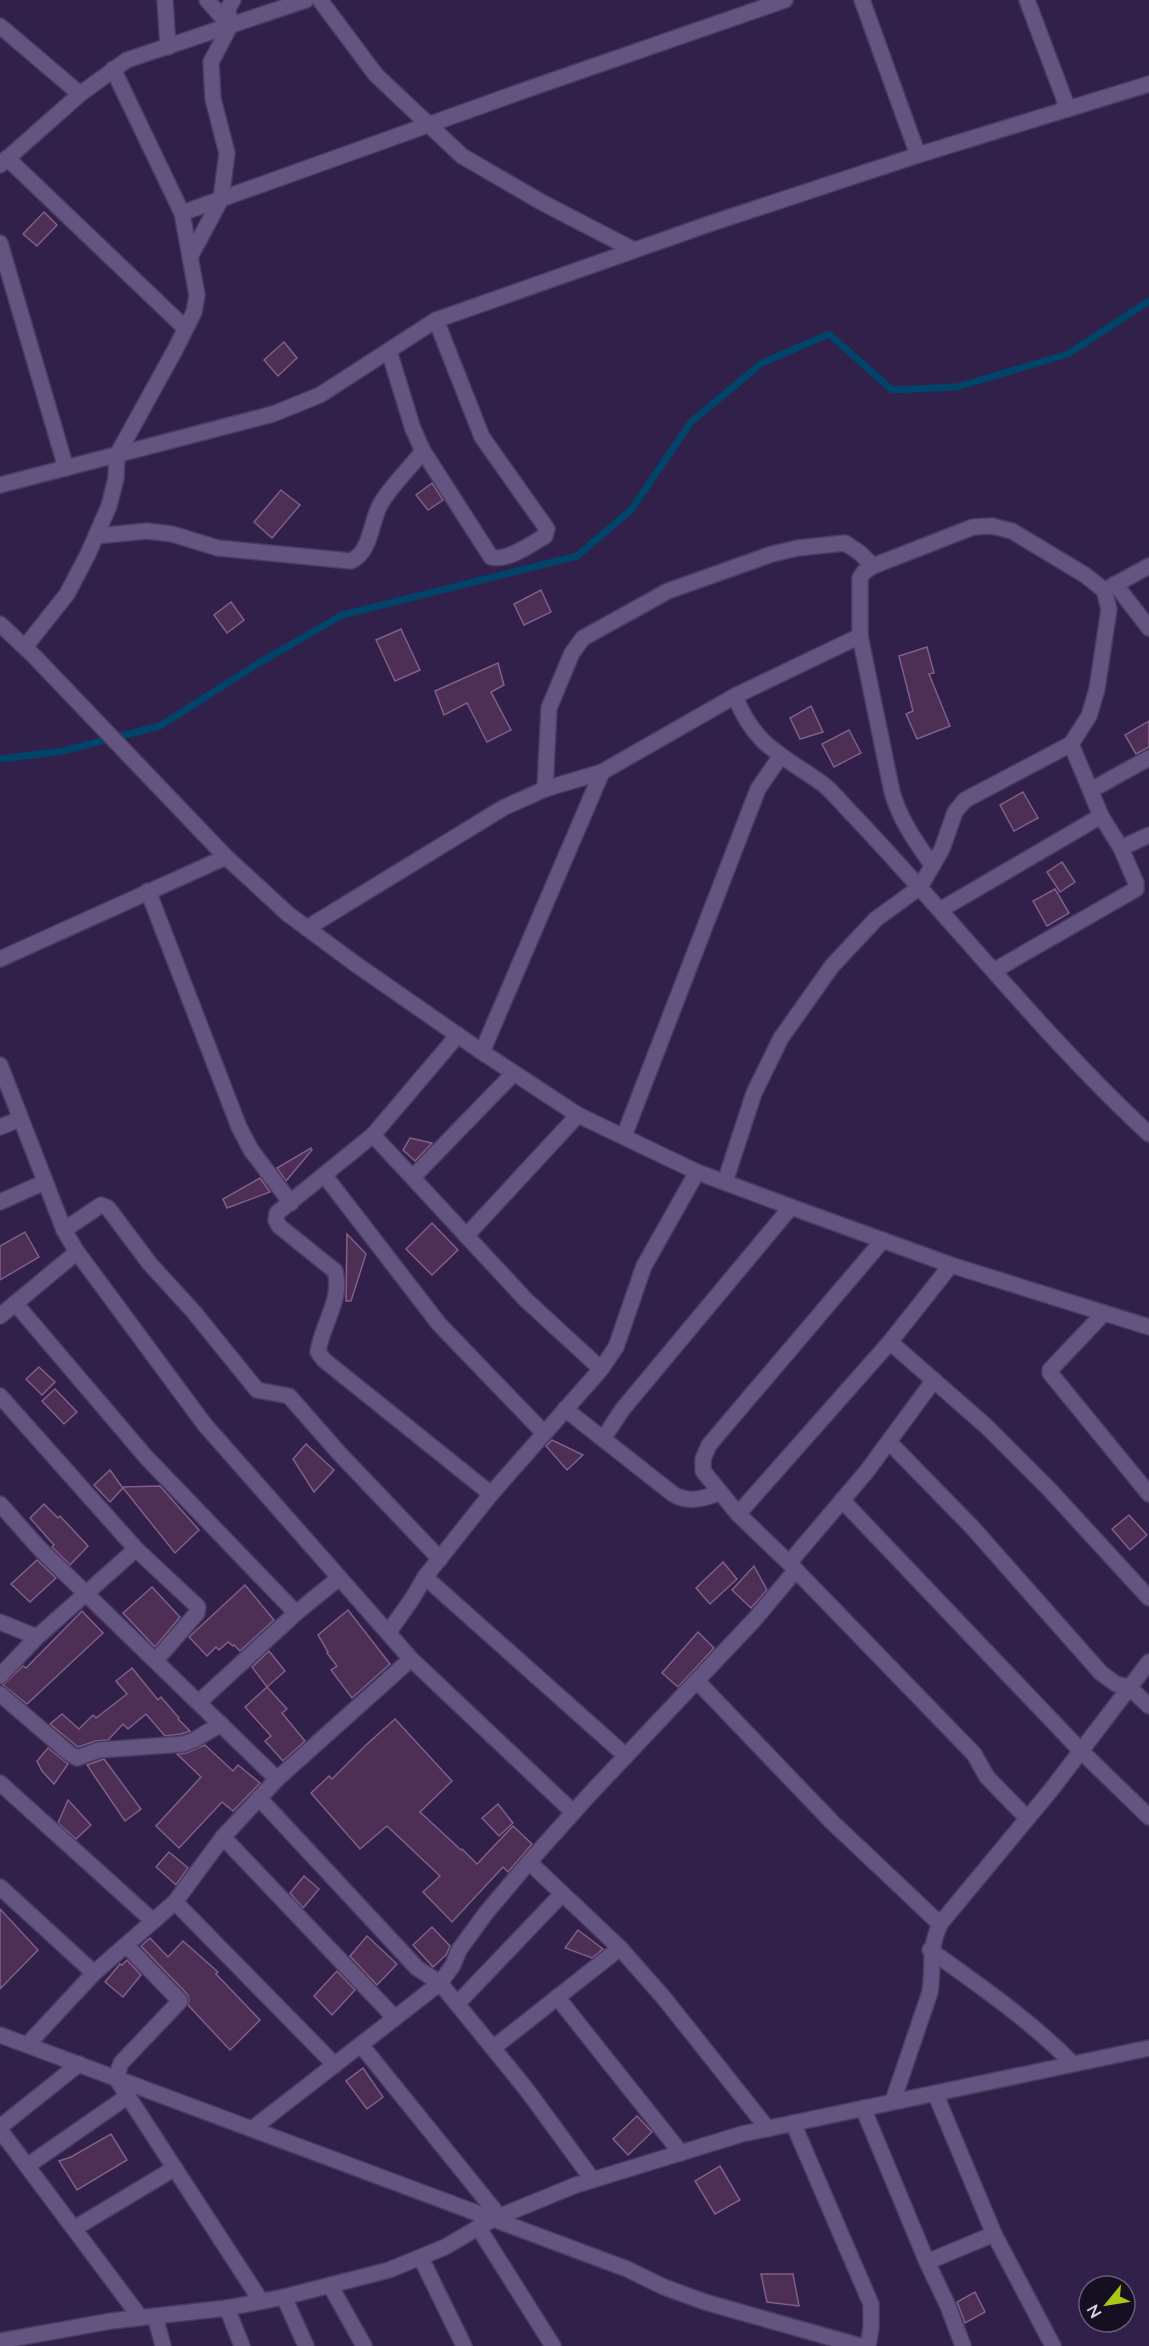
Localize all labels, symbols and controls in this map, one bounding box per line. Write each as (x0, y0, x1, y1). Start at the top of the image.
north arrow (1077, 2274, 1137, 2334)
text: N (1082, 2302, 1105, 2322)

